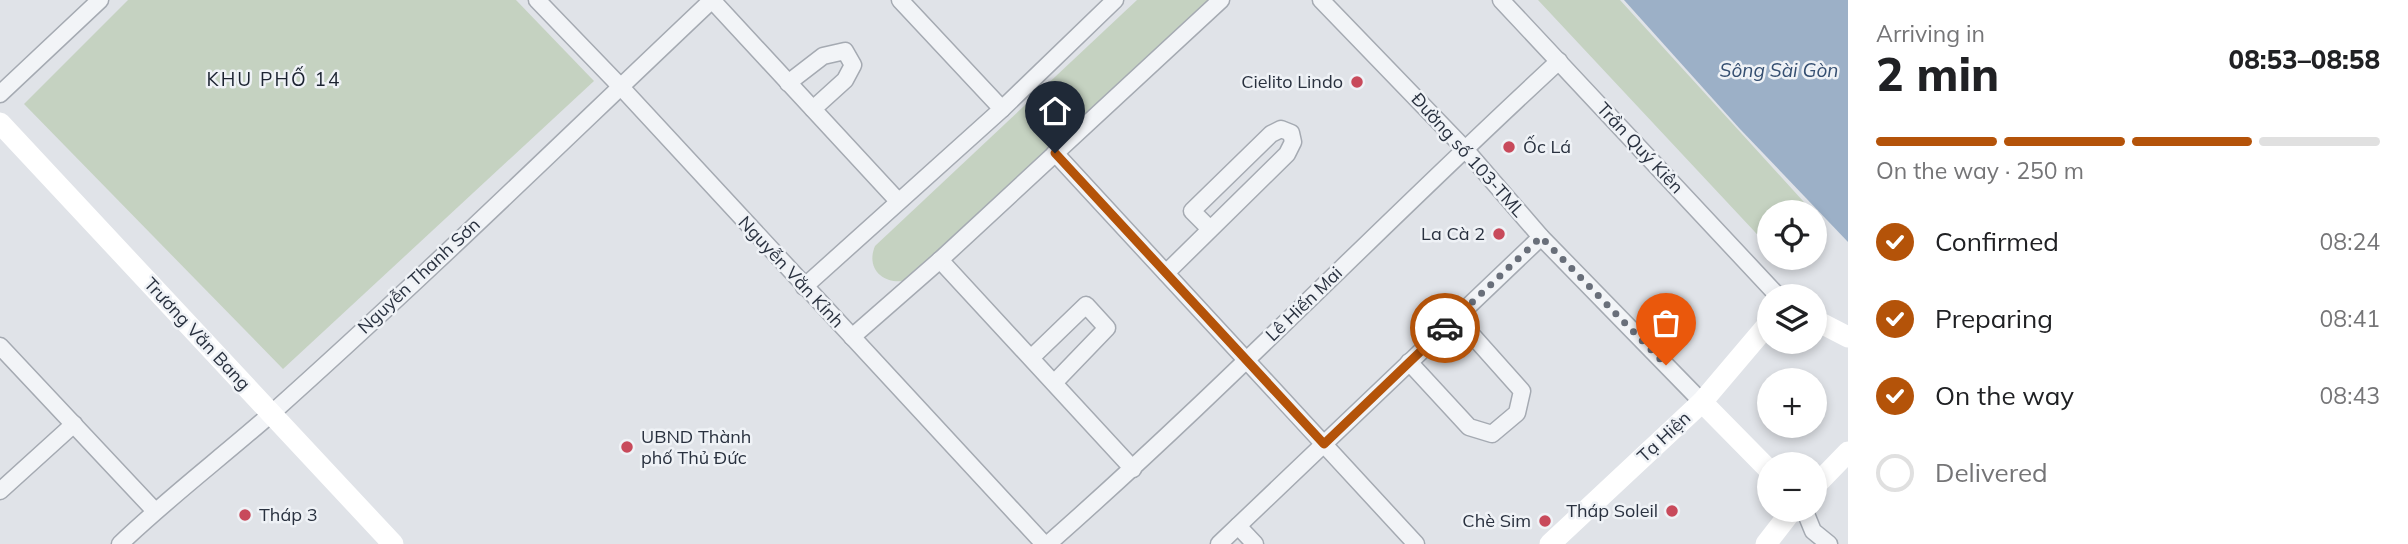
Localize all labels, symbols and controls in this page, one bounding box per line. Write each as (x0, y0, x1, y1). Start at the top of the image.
text: Arriving in (1876, 19, 1985, 48)
text: 08:53–08:58 (2229, 43, 2380, 76)
text: 2 min (1876, 45, 1999, 103)
water label: Sông Sài Gòn (1720, 58, 1838, 82)
district label: KHU PHỐ 14 (207, 66, 341, 91)
place label: Cielito Lindo (1241, 70, 1343, 93)
marker: Cielito Lindo (1349, 74, 1365, 90)
pin (1025, 81, 1085, 153)
street label: Đường số 103-TML (1406, 88, 1530, 222)
icon: home (1036, 92, 1074, 130)
street label: Trần Quý Kiên (1592, 97, 1689, 198)
place label: Ốc Lá (1523, 135, 1571, 158)
marker: Ốc Lá (1501, 139, 1517, 155)
text: On the way · 250 m (1876, 156, 2084, 185)
map controls (1757, 200, 1827, 522)
button: locate (1757, 200, 1827, 270)
street label: Nguyễn Văn Kỉnh (734, 211, 849, 332)
street label: Nguyễn Thanh Sơn (353, 213, 485, 338)
place label: La Cà 2 (1421, 222, 1485, 245)
icon: check (1876, 223, 1914, 261)
text: Confirmed (1935, 225, 2059, 258)
marker: La Cà 2 (1491, 226, 1507, 242)
text: 08:24 (2320, 227, 2380, 256)
street label: Lê Hiến Mai (1260, 261, 1347, 346)
street label: Trương Văn Bang (139, 272, 256, 395)
button: layers (1757, 284, 1827, 354)
courier (1410, 293, 1480, 363)
pin (1636, 293, 1696, 365)
icon: check (1876, 300, 1914, 338)
text: Preparing (1935, 302, 2053, 335)
icon: bag (1647, 304, 1685, 342)
text: 08:41 (2320, 304, 2380, 333)
icon: car (1426, 309, 1464, 347)
button: + (1757, 368, 1827, 438)
icon: check (1876, 377, 1914, 415)
text: On the way (1935, 379, 2074, 412)
text: 08:43 (2320, 381, 2380, 410)
street label: Tạ Hiện (1632, 406, 1695, 467)
place label: UBND Thành phố Thủ Đức (641, 425, 751, 469)
marker: UBND Thành phố Thủ Đức (619, 439, 635, 455)
button: − (1757, 452, 1827, 522)
text: Delivered (1935, 456, 2048, 489)
place label: Tháp Soleil (1566, 499, 1658, 522)
place label: Tháp 3 (259, 503, 318, 526)
marker: Tháp Soleil (1664, 503, 1680, 519)
marker: Tháp 3 (237, 507, 253, 523)
place label: Chè Sim (1462, 509, 1531, 532)
marker: Chè Sim (1537, 513, 1553, 529)

